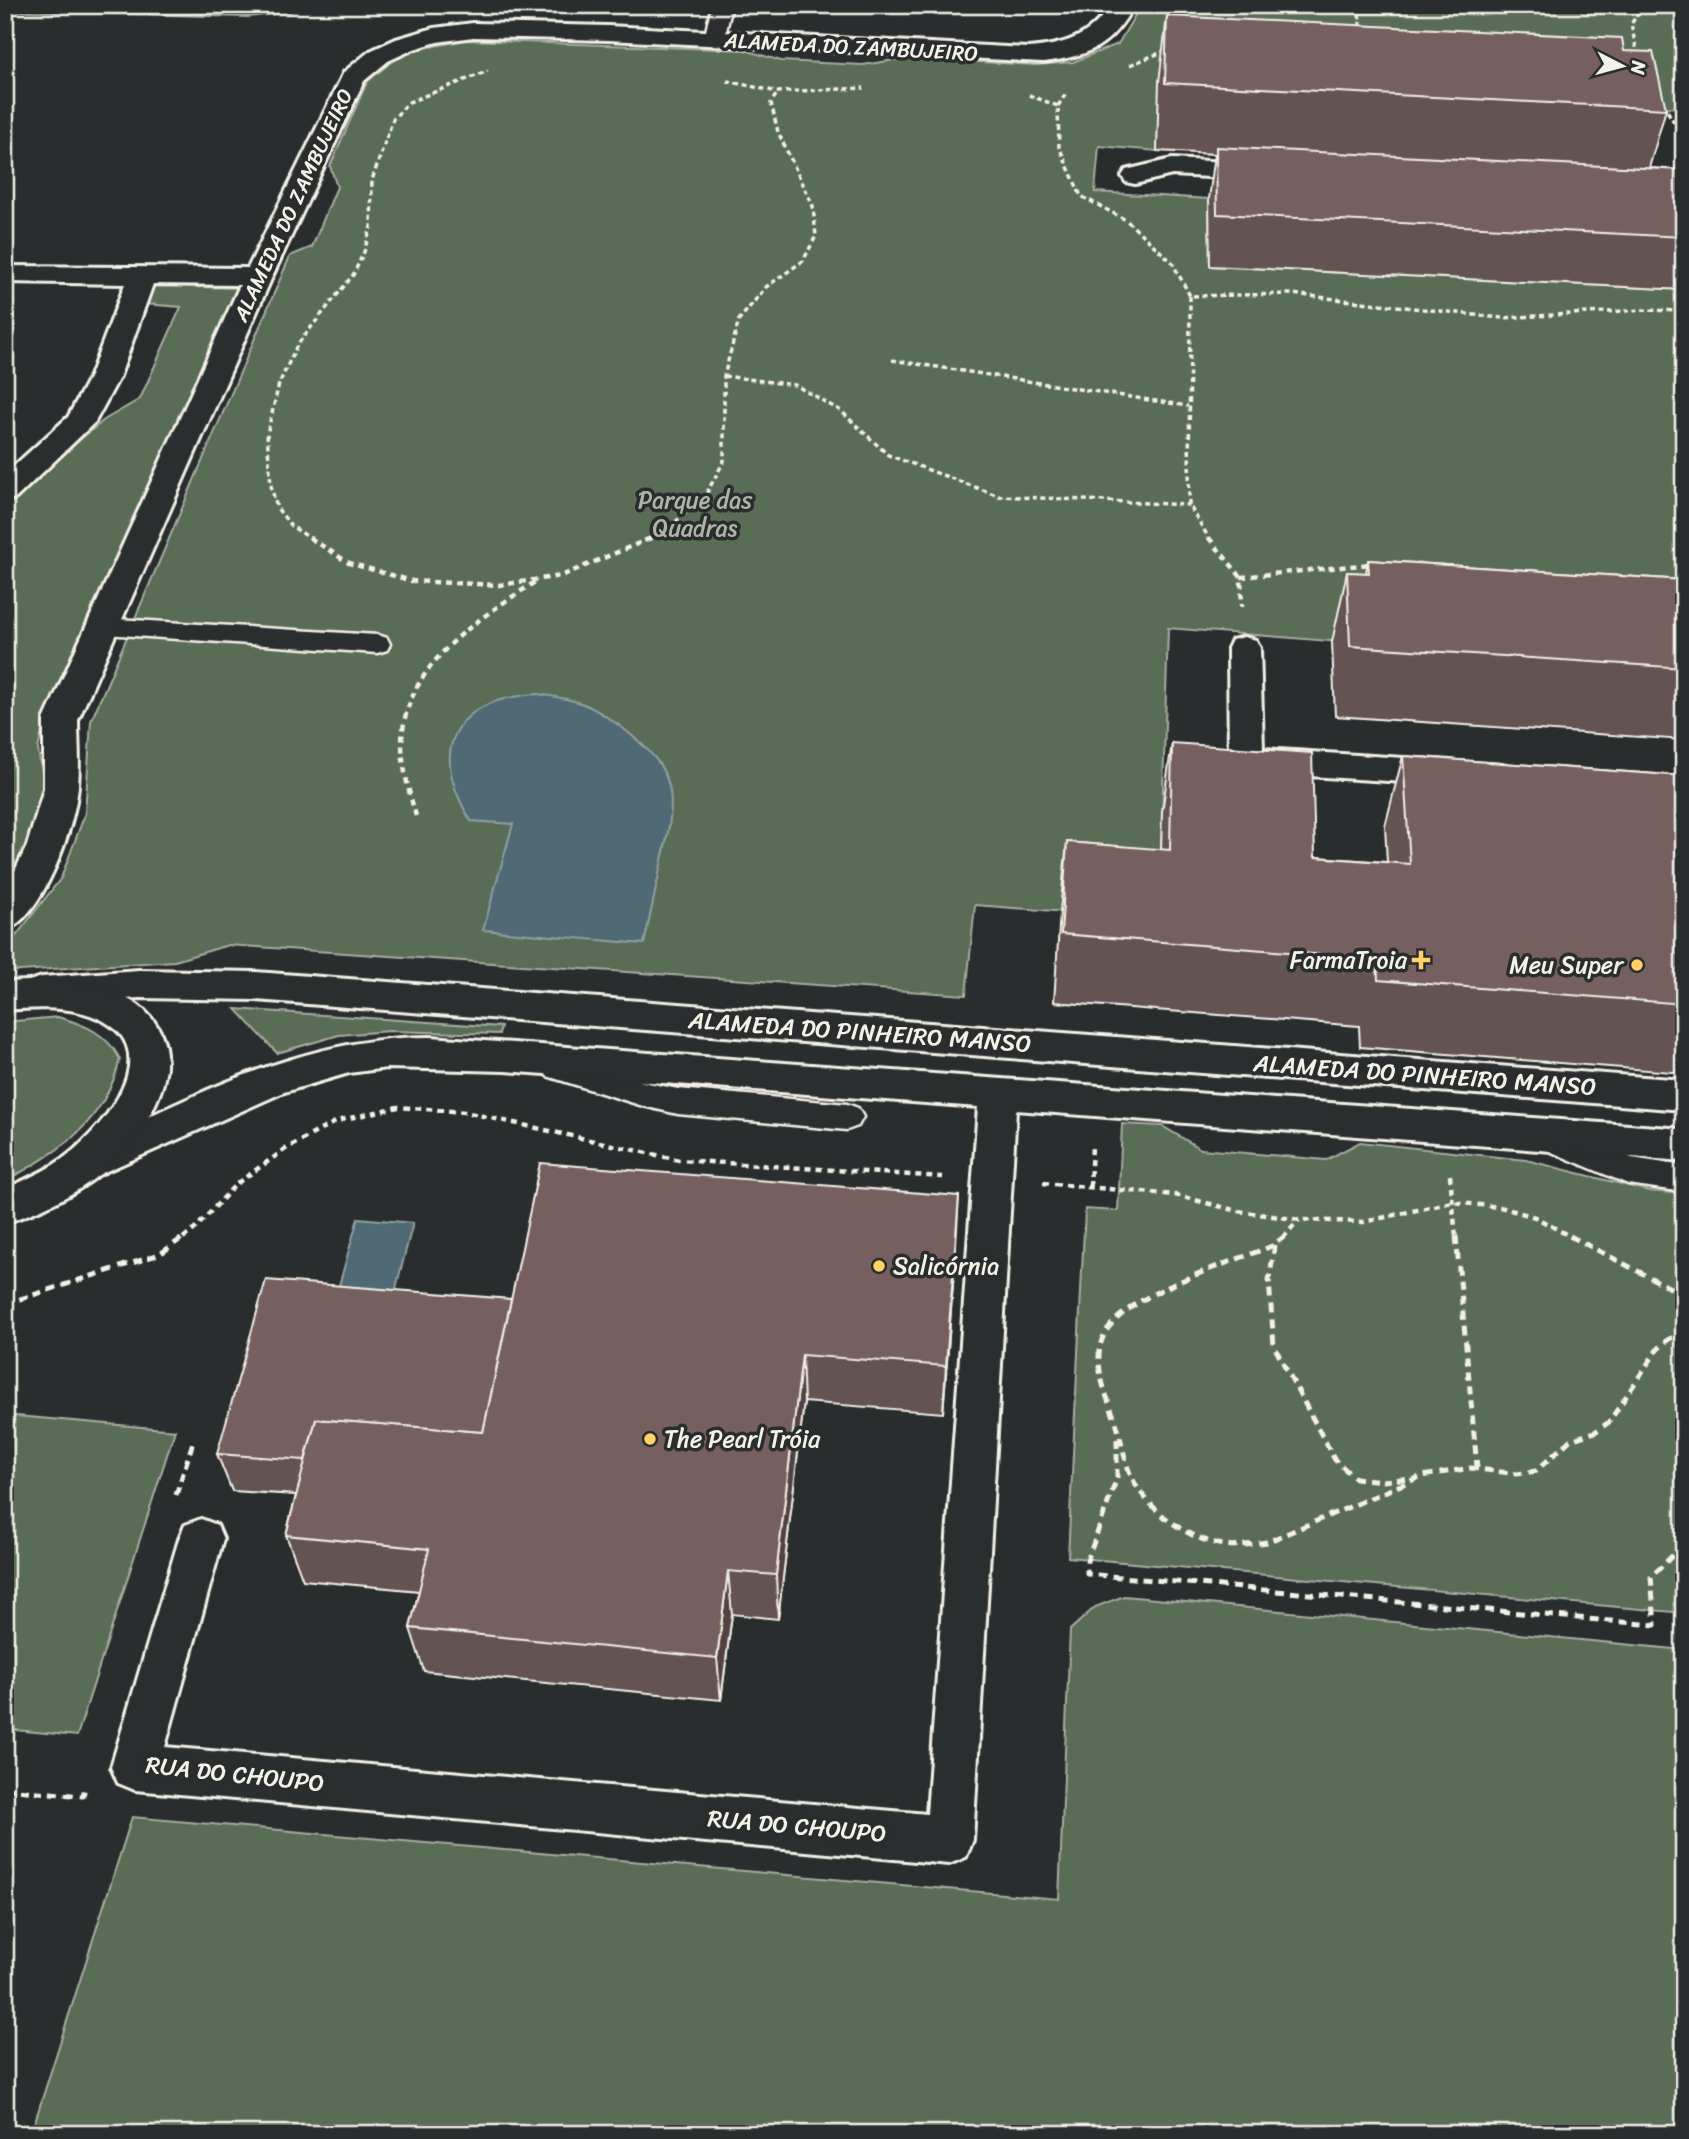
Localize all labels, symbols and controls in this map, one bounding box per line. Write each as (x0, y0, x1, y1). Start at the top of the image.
street label: ALAMEDA DO ZAMBUJEIRO (722, 21, 979, 73)
north arrow (1588, 32, 1658, 102)
text: N (1621, 58, 1656, 77)
street label: ALAMEDA DO ZAMBUJEIRO (222, 82, 364, 329)
park label: Parque das Quadras (638, 479, 753, 549)
place label: FarmaTroia (1290, 939, 1408, 981)
place label: Meu Super (1509, 944, 1625, 986)
marker: FarmaTroia (1413, 952, 1429, 968)
marker: Meu Super (1629, 957, 1645, 973)
street label: ALAMEDA DO PINHEIRO MANSO (686, 999, 1033, 1065)
street label: ALAMEDA DO PINHEIRO MANSO (1251, 1042, 1598, 1108)
place label: Salicórnia (893, 1245, 999, 1287)
marker: Salicórnia (871, 1258, 887, 1274)
place label: The Pearl Tróia (664, 1418, 821, 1460)
marker: The Pearl Tróia (642, 1431, 658, 1447)
street label: RUA DO CHOUPO (144, 1744, 326, 1804)
street label: RUA DO CHOUPO (706, 1797, 888, 1855)

